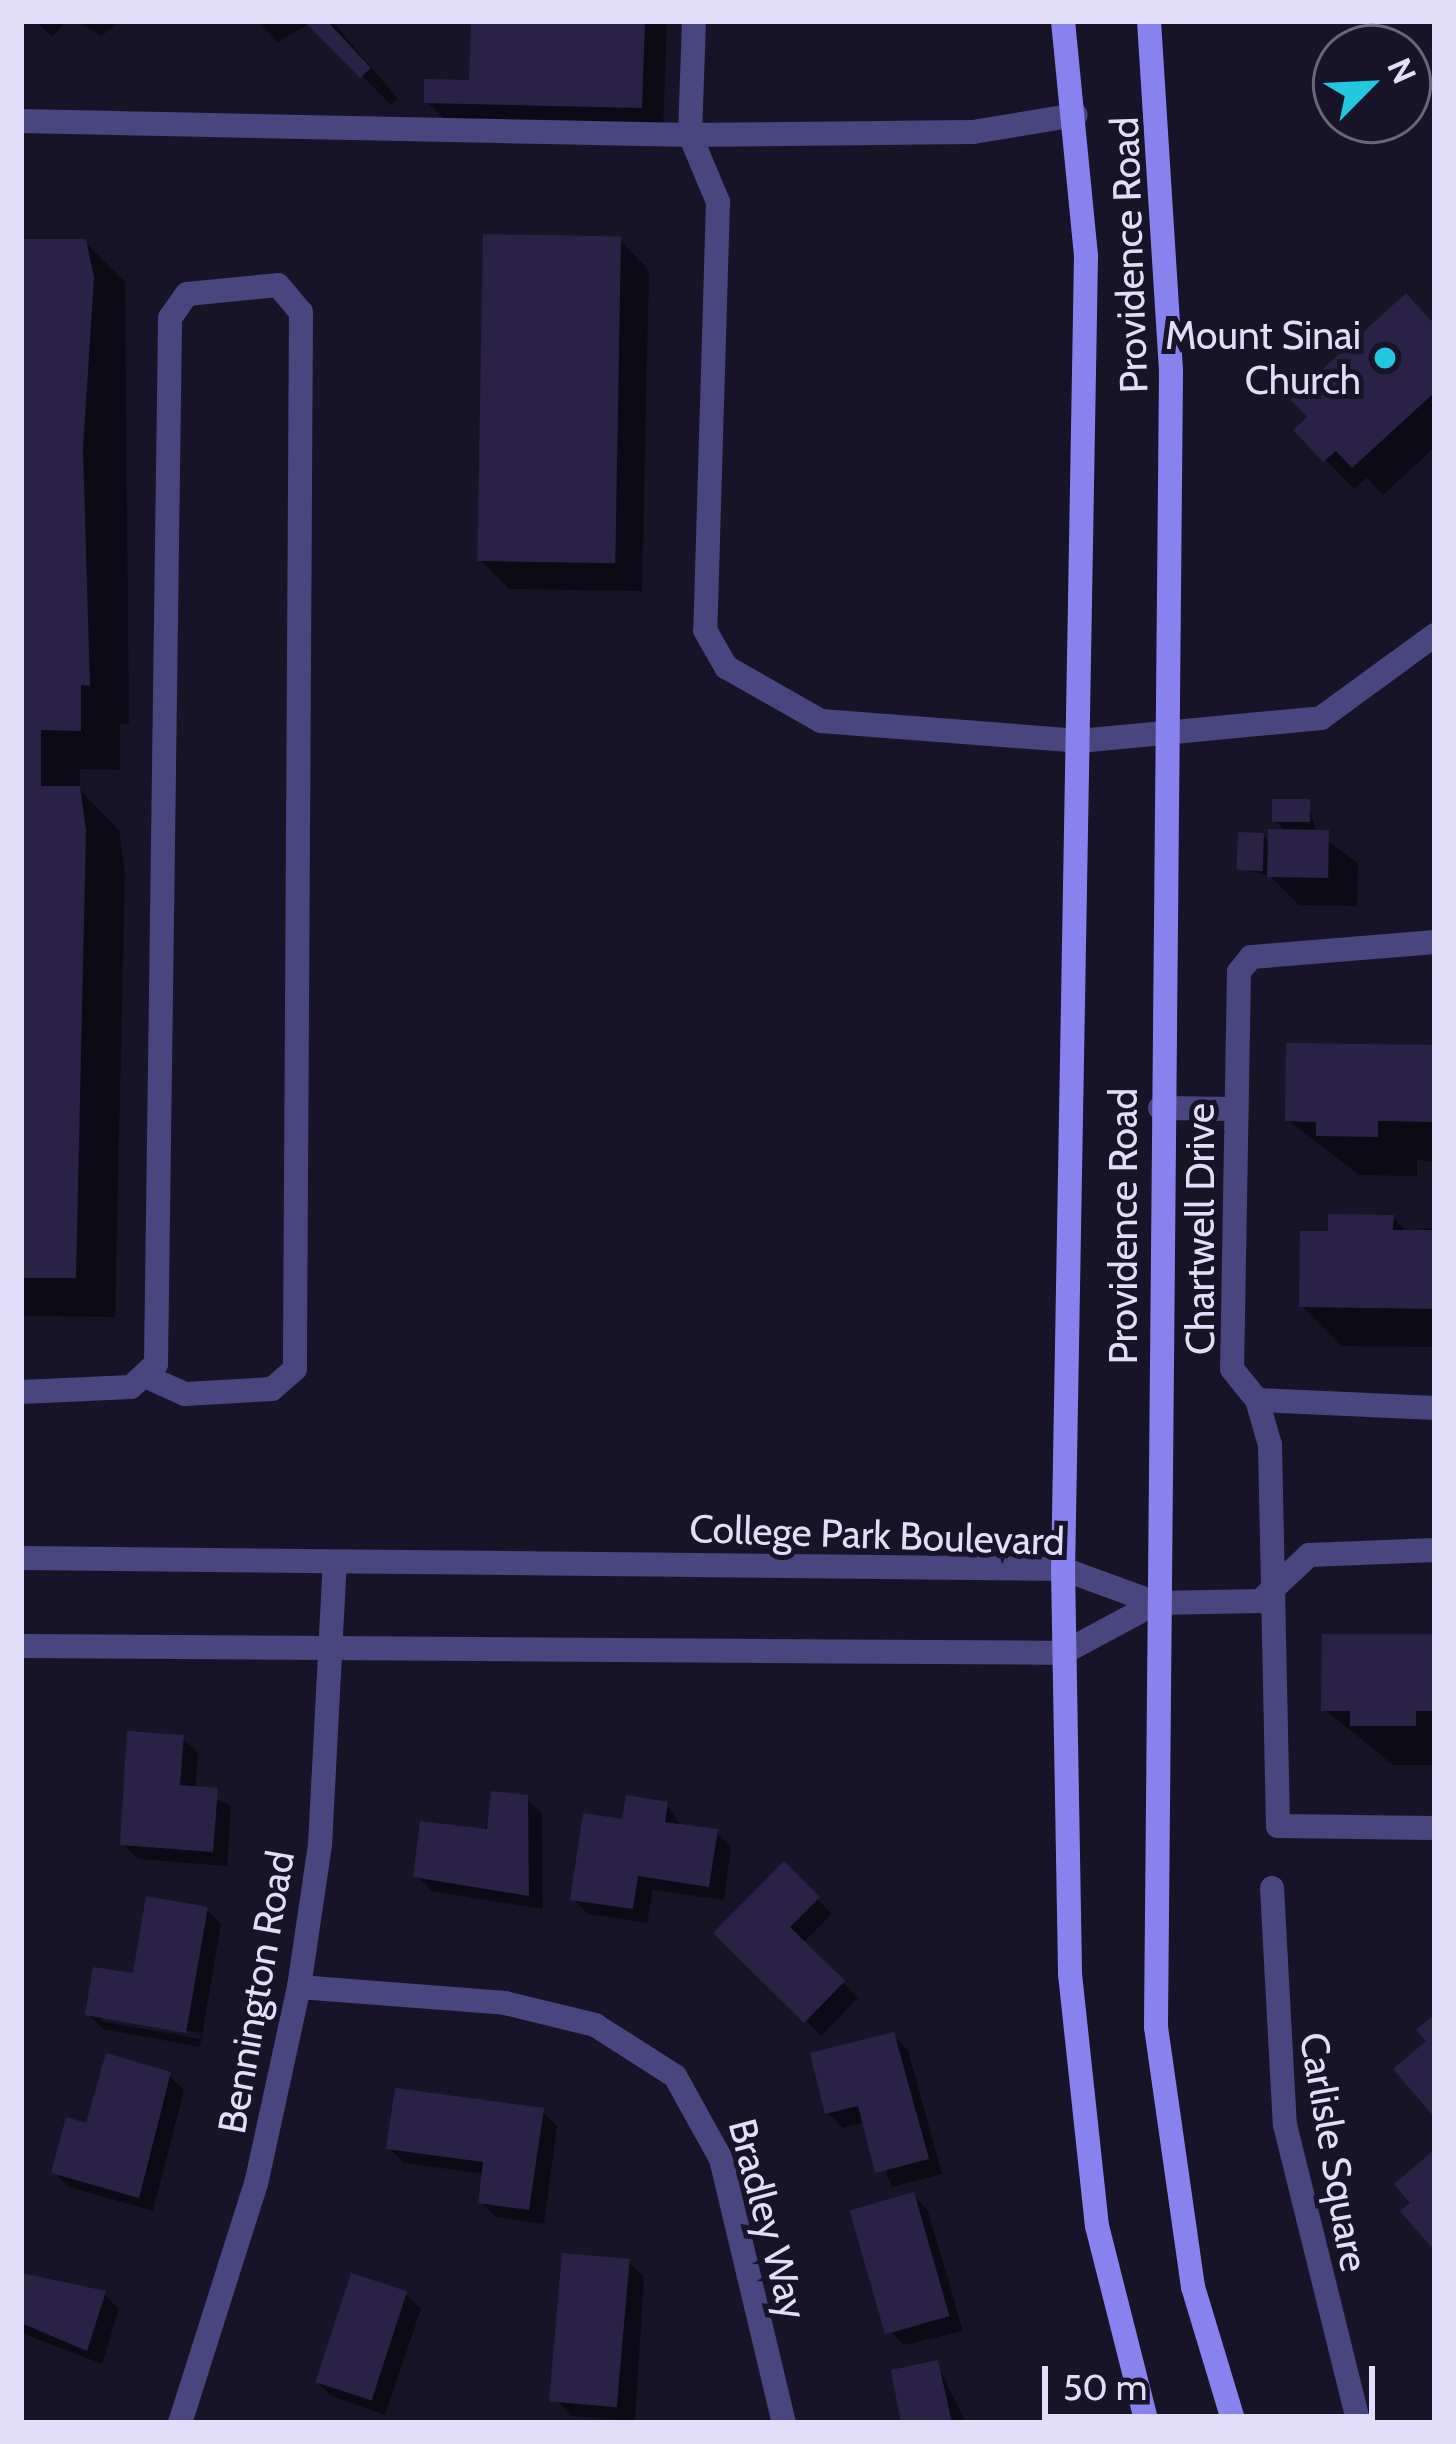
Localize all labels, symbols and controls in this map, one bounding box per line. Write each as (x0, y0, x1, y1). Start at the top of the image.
north arrow (1312, 24, 1432, 144)
text: N (1379, 52, 1425, 89)
street label: Providence Road (1101, 116, 1157, 394)
place label: Mount Sinai Church (1165, 313, 1361, 404)
marker: Mount Sinai Church (1372, 345, 1398, 371)
street label: Providence Road (1100, 1088, 1146, 1364)
street label: Chartwell Drive (1177, 1103, 1223, 1355)
street label: College Park Boulevard (689, 1505, 1065, 1565)
street label: Bennington Road (208, 1847, 304, 2137)
street label: Carlisle Square (1290, 2029, 1378, 2275)
street label: Bradley Way (719, 2114, 817, 2324)
scale bar (1048, 2342, 1381, 2416)
text: 50 m (1063, 2365, 1147, 2409)

